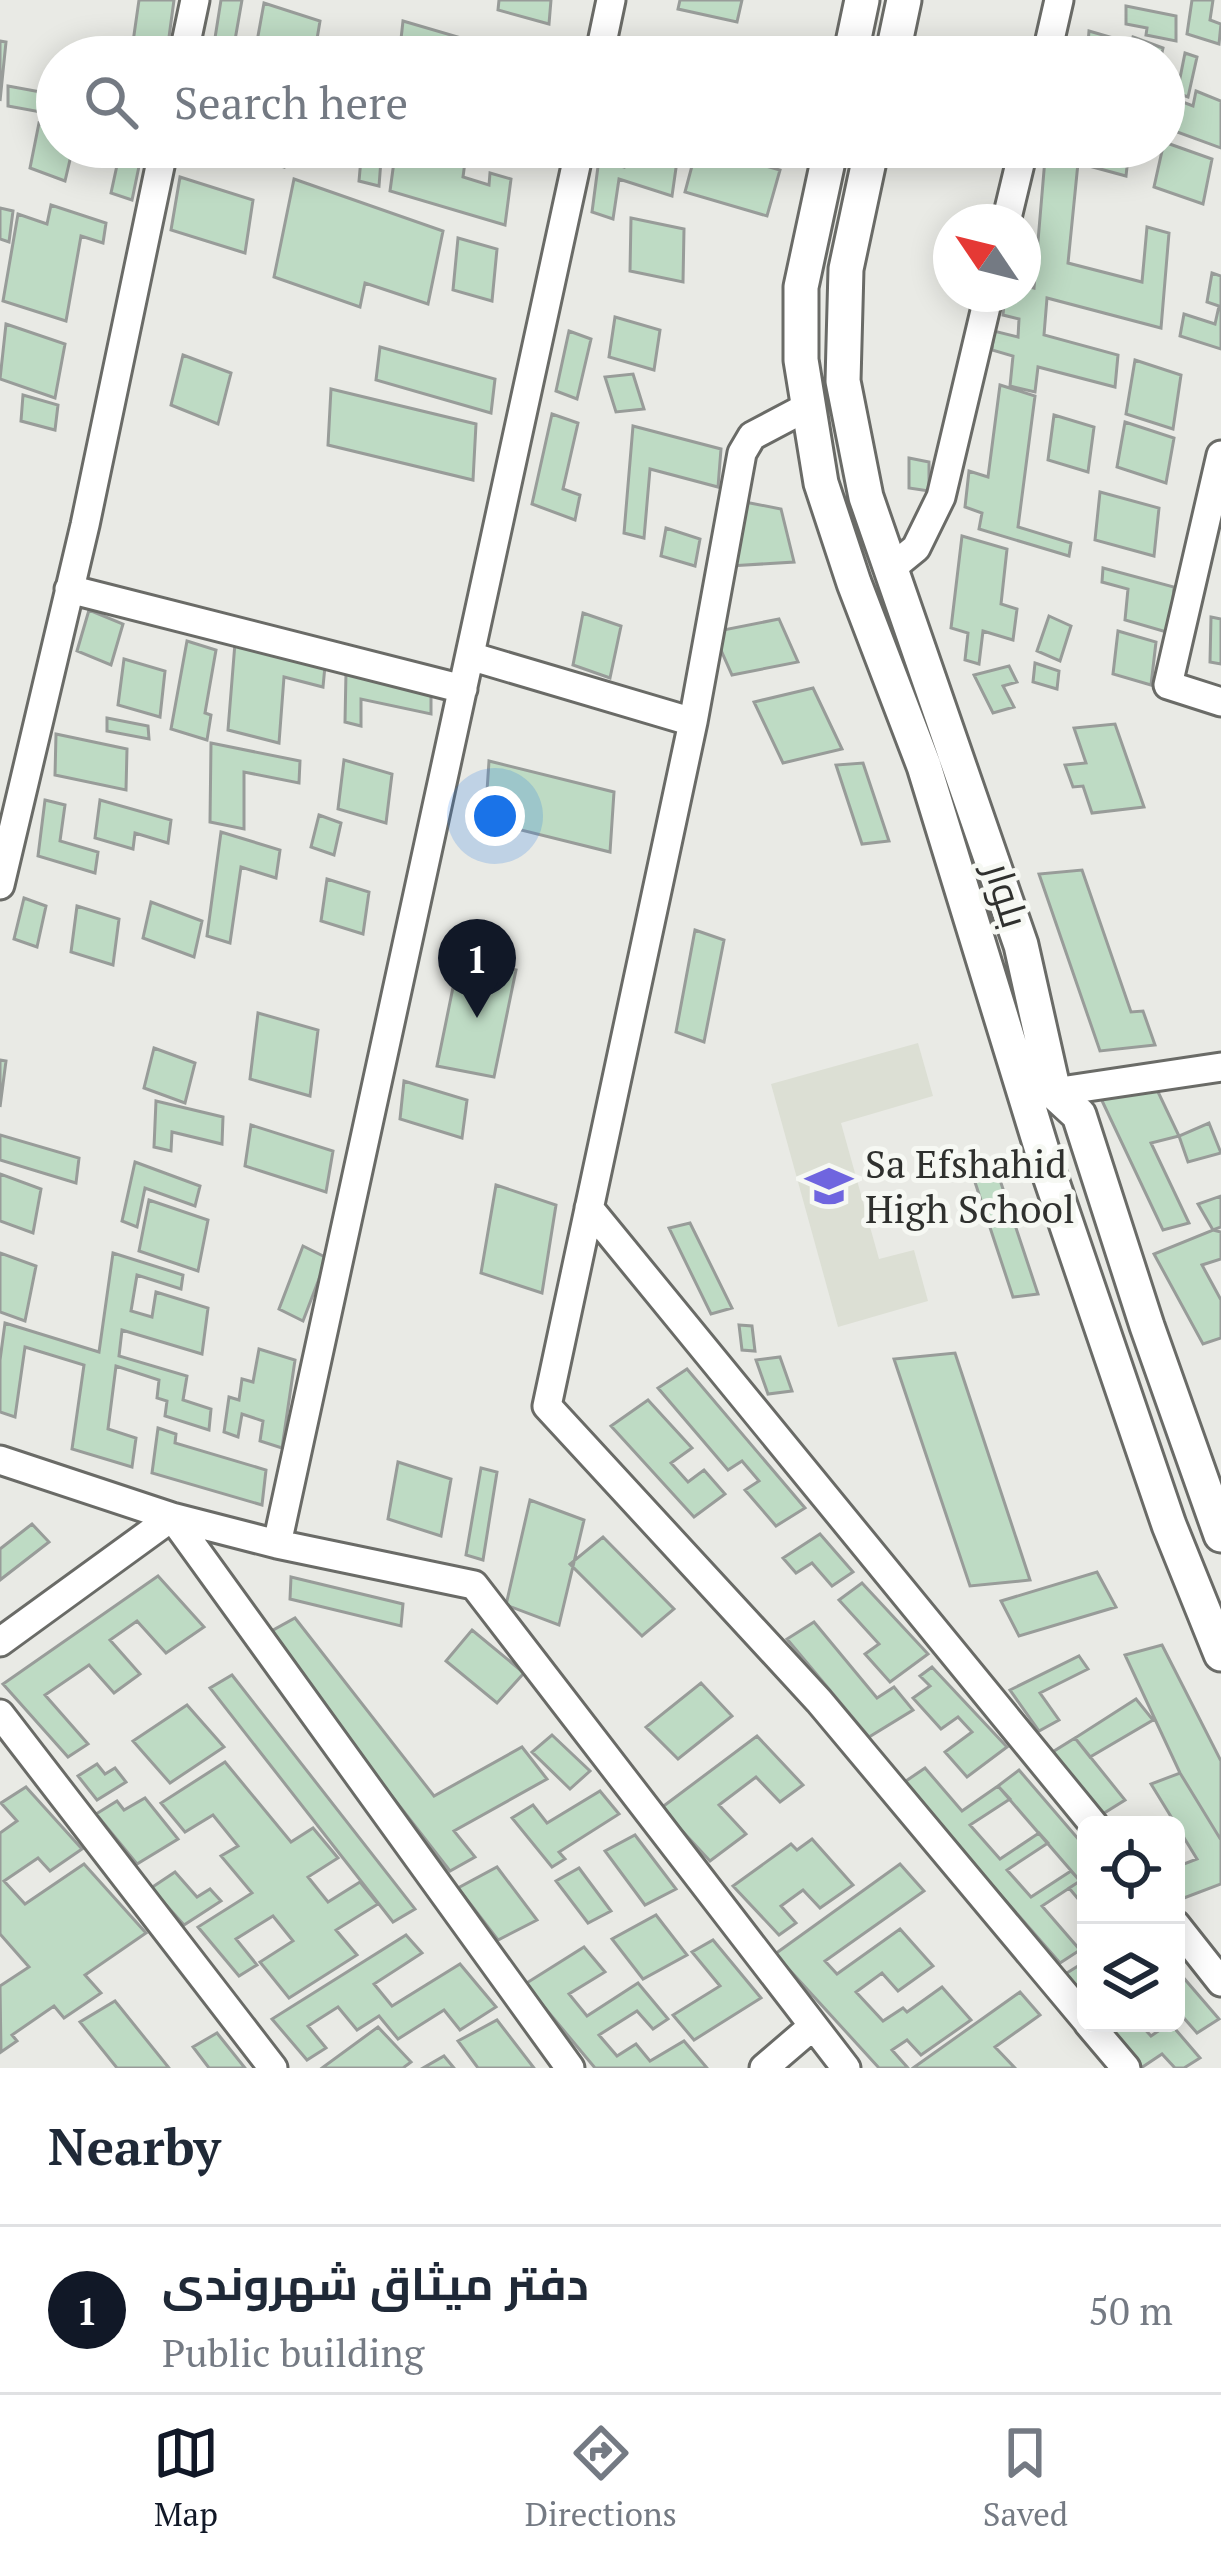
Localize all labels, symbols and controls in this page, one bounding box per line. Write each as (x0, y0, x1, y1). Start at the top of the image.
search box (36, 36, 1185, 168)
icon: search (78, 69, 144, 135)
text: Search here (174, 72, 408, 132)
north arrow (933, 204, 1041, 312)
your location (465, 786, 525, 846)
street label: بلوار (973, 854, 1042, 934)
pin: 1 (438, 919, 516, 1018)
place label: Sa Efshahid High School (865, 1137, 1075, 1234)
school or university icon: Sa Efshahid High School (804, 1161, 854, 1211)
map controls (1077, 1816, 1185, 2032)
button: locate (1077, 1816, 1185, 1924)
button: layers (1077, 1924, 1185, 2032)
text: Nearby (48, 2112, 221, 2180)
text: دفتر میثاق شهروندی (162, 2253, 589, 2313)
text: 1 (76, 2284, 98, 2336)
text: 50 m (1088, 2284, 1173, 2336)
text: Public building (162, 2326, 424, 2378)
tab: Map (153, 2420, 219, 2535)
tab: Directions (525, 2420, 677, 2535)
tab: Saved (983, 2420, 1068, 2535)

